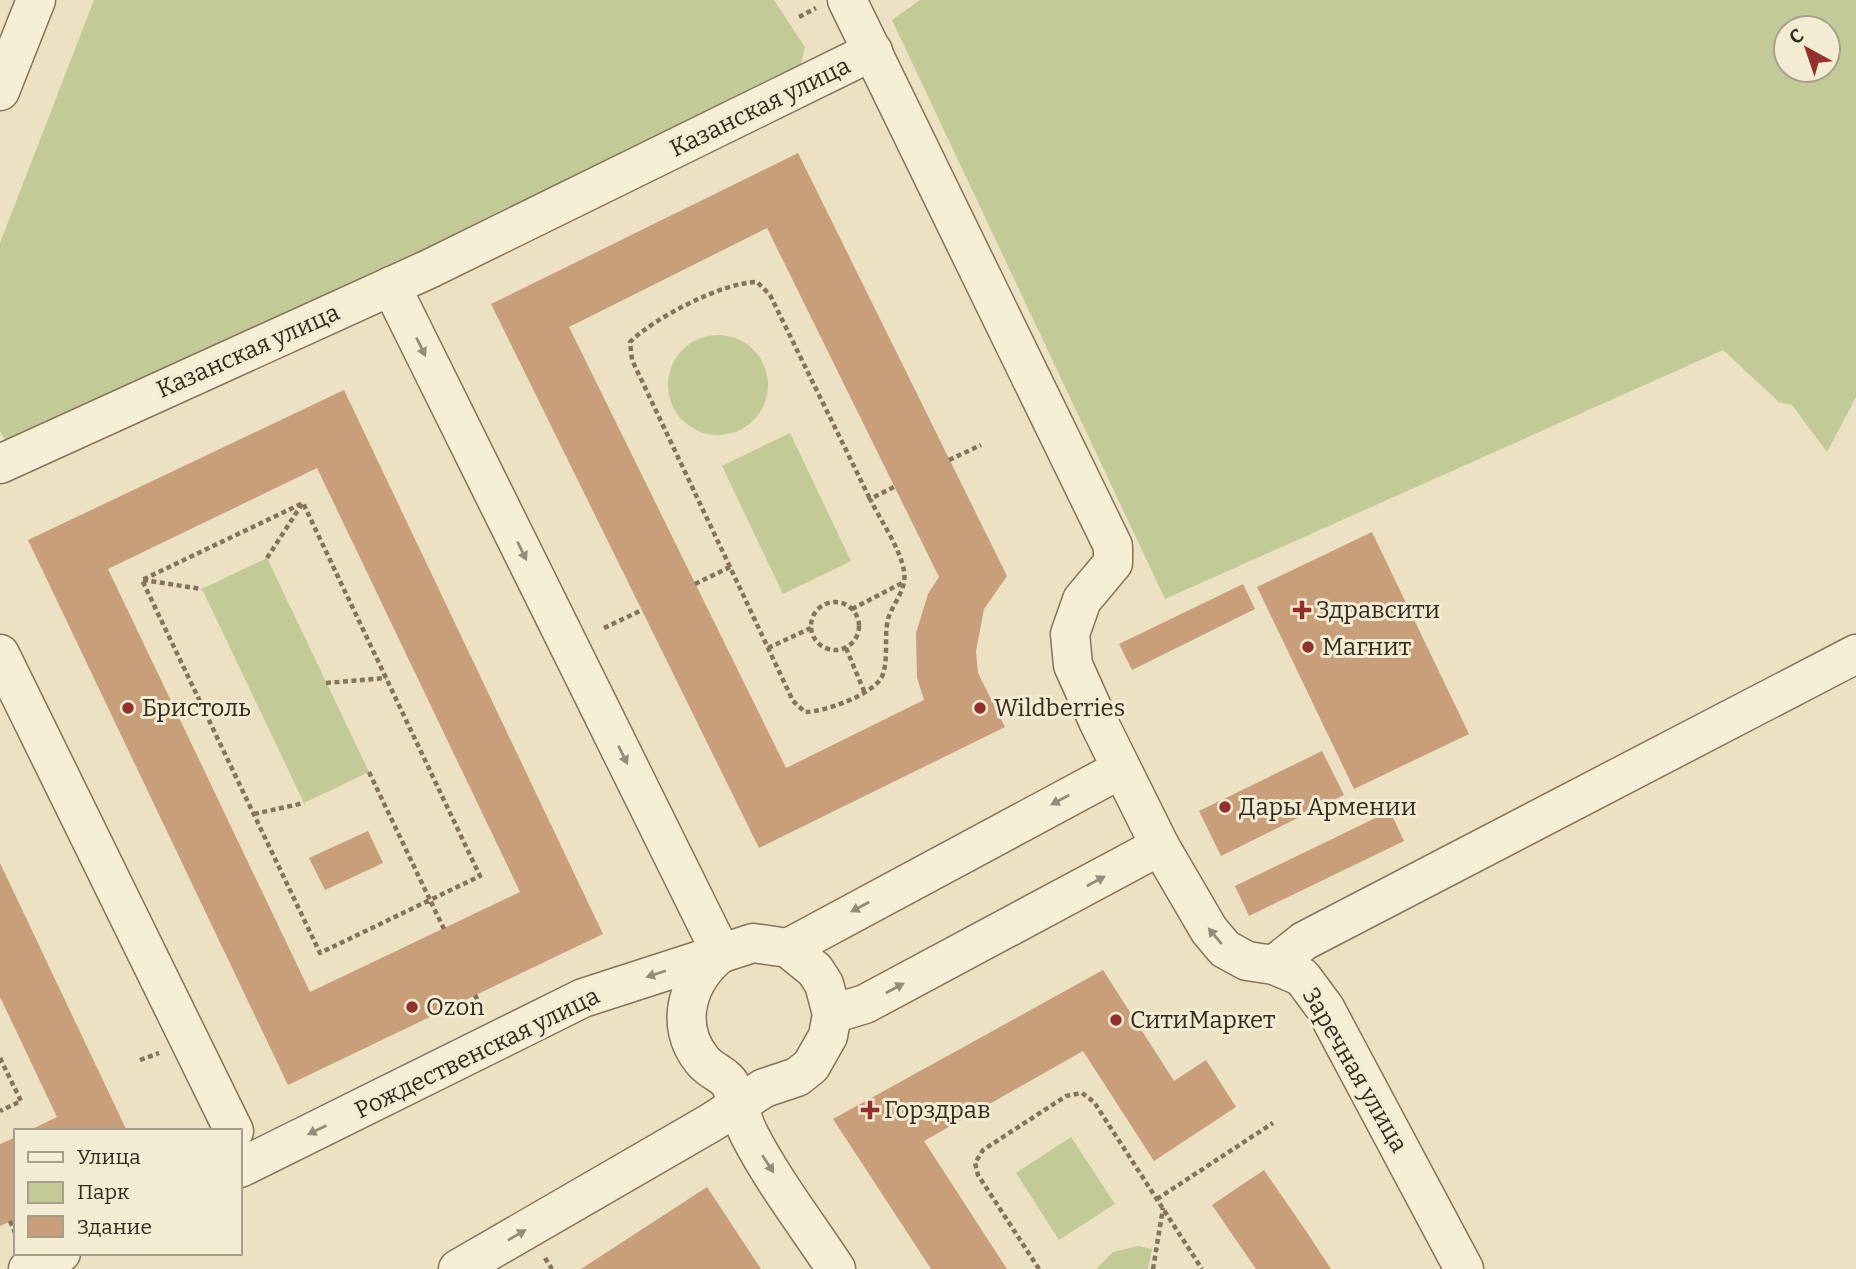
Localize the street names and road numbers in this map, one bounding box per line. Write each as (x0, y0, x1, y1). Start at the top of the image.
street label: Казанская улица (665, 51, 855, 163)
street label: Казанская улица (152, 298, 344, 404)
street label: Рождественская улица (350, 982, 604, 1124)
street label: Заречная улица (1297, 983, 1413, 1157)

